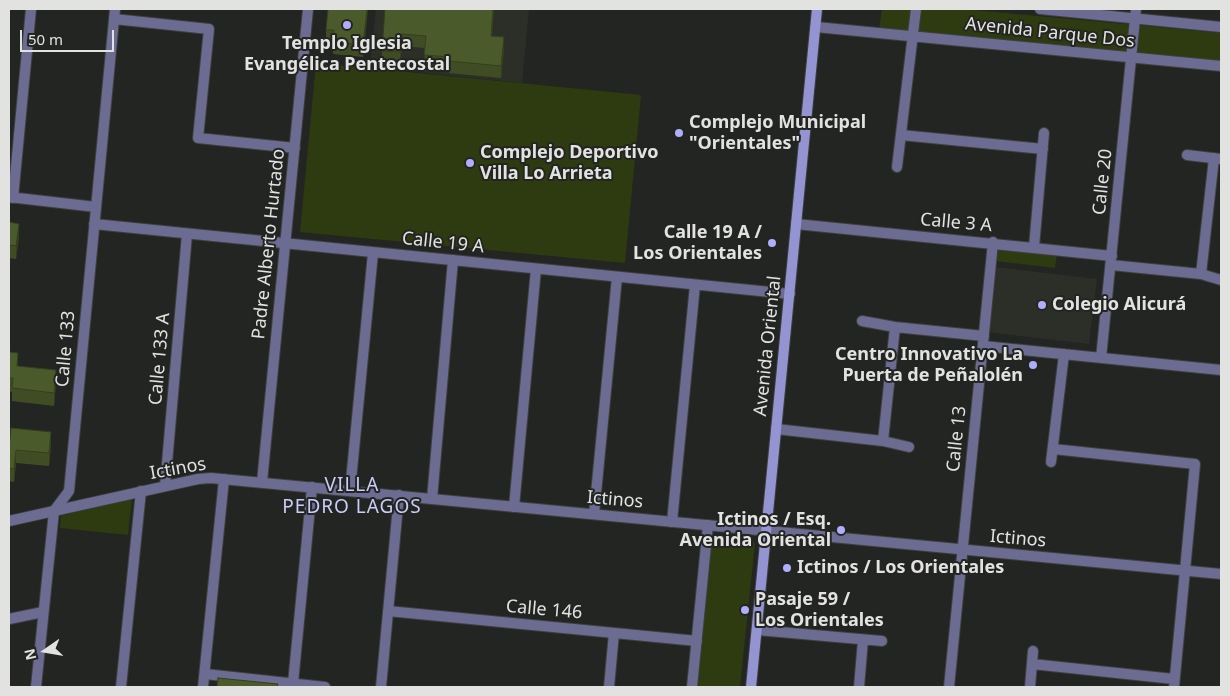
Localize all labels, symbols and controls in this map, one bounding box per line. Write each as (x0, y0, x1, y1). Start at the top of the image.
street label: Avenida Parque Dos (964, 13, 1136, 53)
marker: Templo Iglesia Evangélica Pentecostal (341, 19, 353, 31)
scale bar (22, 20, 116, 52)
text: 50 m (28, 29, 63, 49)
place label: Templo Iglesia Evangélica Pentecostal (244, 33, 450, 76)
place label: Complejo Municipal "Orientales" (689, 112, 866, 154)
marker: Complejo Municipal "Orientales" (673, 127, 685, 139)
place label: Complejo Deportivo Villa Lo Arrieta (480, 142, 658, 184)
street label: Padre Alberto Hurtado (248, 148, 290, 340)
street label: Calle 20 (1089, 148, 1117, 216)
marker: Complejo Deportivo Villa Lo Arrieta (464, 157, 476, 169)
street label: Calle 3 A (919, 209, 993, 237)
place label: Calle 19 A / Los Orientales (633, 222, 762, 264)
street label: Calle 19 A (401, 228, 485, 258)
marker: Calle 19 A / Los Orientales (766, 237, 778, 249)
street label: Avenida Oriental (750, 275, 786, 417)
place label: Colegio Alicurá (1052, 294, 1186, 316)
marker: Colegio Alicurá (1036, 299, 1048, 311)
street label: Calle 133 (52, 310, 80, 388)
street label: Calle 133 A (145, 312, 175, 406)
place label: Centro Innovativo La Puerta de Peñalolén (835, 344, 1023, 386)
marker: Centro Innovativo La Puerta de Peñalolén (1027, 359, 1039, 371)
street label: Calle 13 (943, 405, 971, 473)
street label: Ictinos (148, 453, 208, 485)
district label: VILLA PEDRO LAGOS (281, 475, 423, 519)
street label: Ictinos (586, 487, 644, 513)
place label: Ictinos / Esq. Avenida Oriental (680, 509, 831, 552)
marker: Ictinos / Esq. Avenida Oriental (835, 524, 847, 536)
street label: Ictinos (989, 526, 1047, 552)
place label: Ictinos / Los Orientales (797, 557, 1004, 579)
marker: Ictinos / Los Orientales (781, 562, 793, 574)
place label: Pasaje 59 / Los Orientales (755, 589, 884, 632)
street label: Calle 146 (505, 596, 583, 624)
marker: Pasaje 59 / Los Orientales (739, 604, 751, 616)
north arrow (20, 626, 70, 676)
text: N (19, 647, 40, 662)

